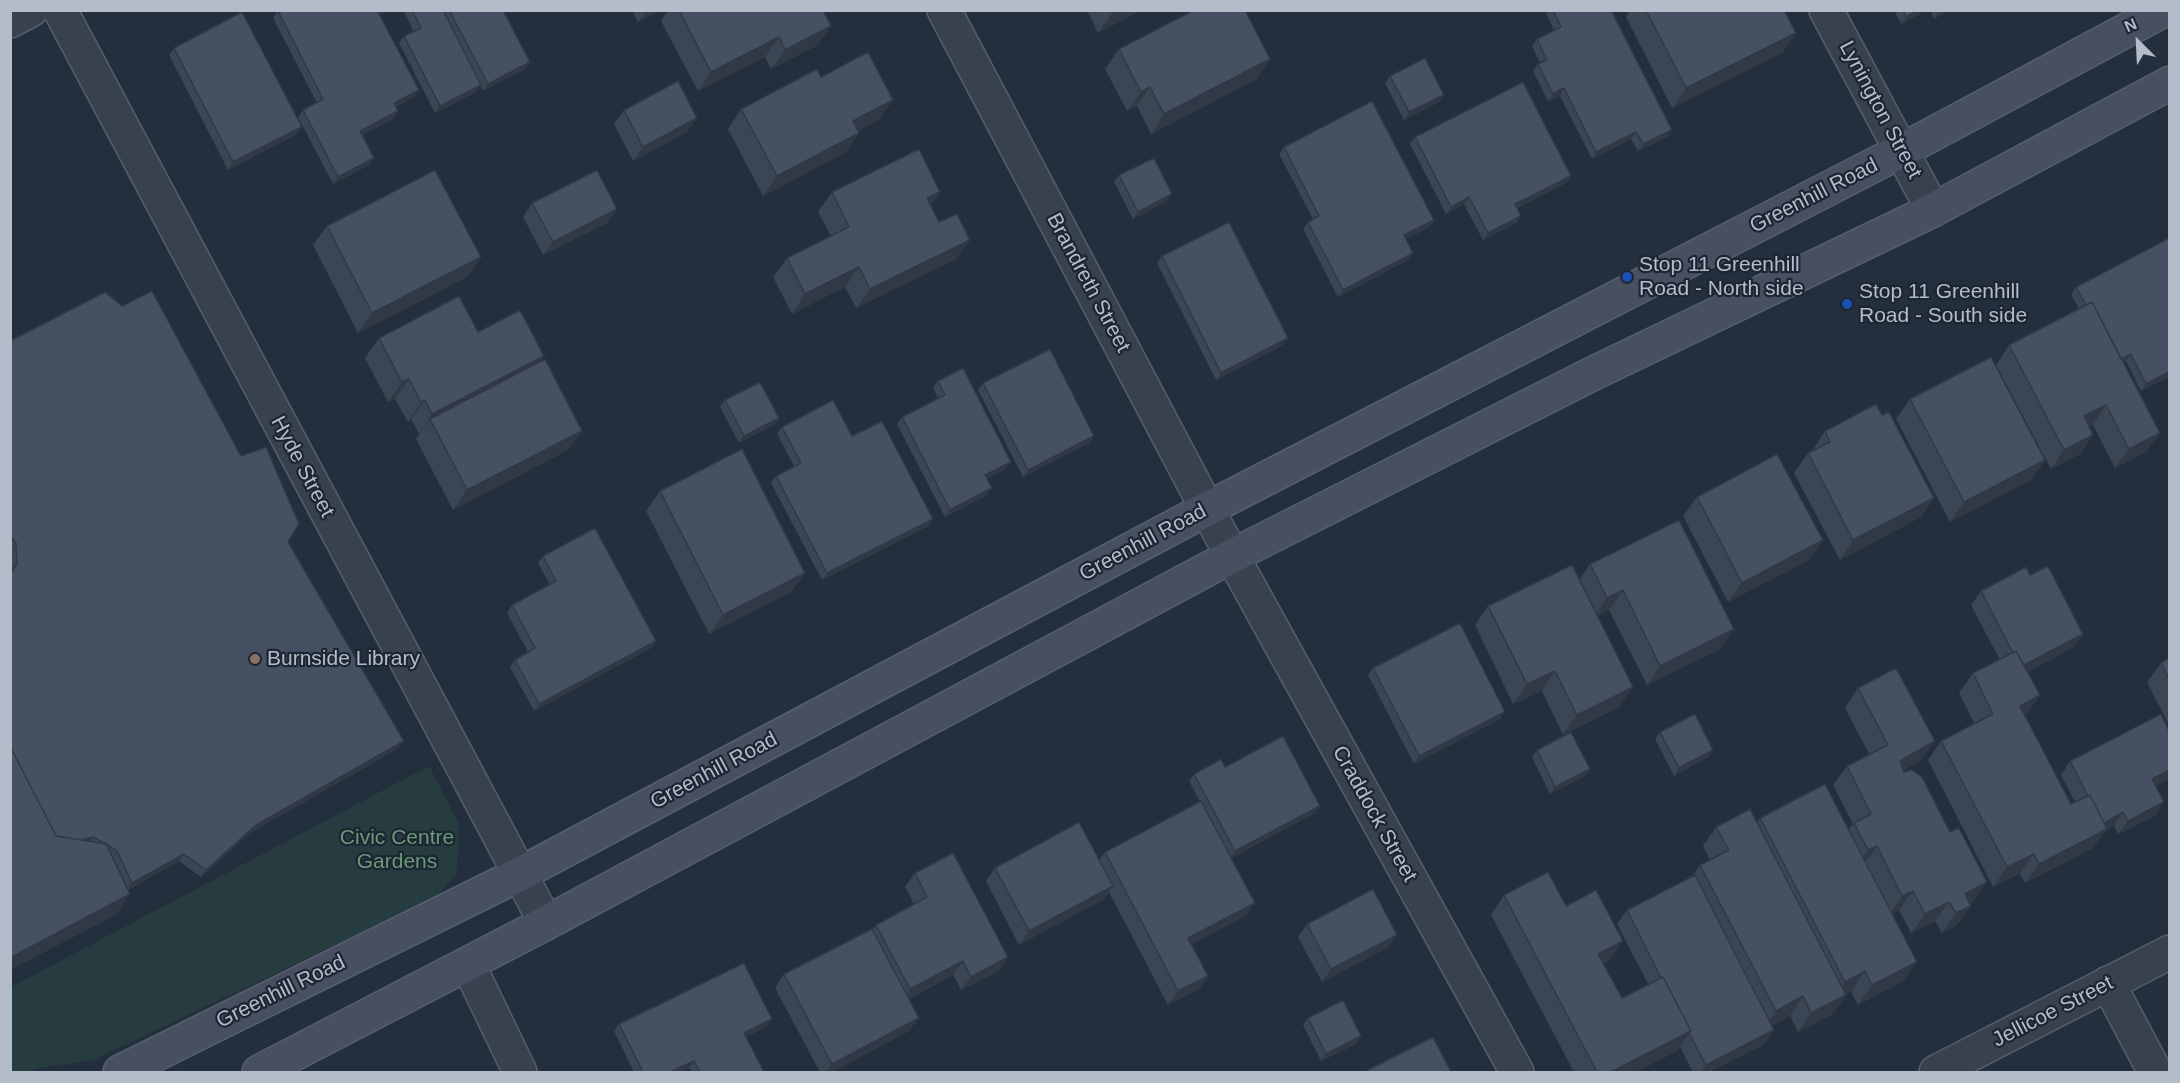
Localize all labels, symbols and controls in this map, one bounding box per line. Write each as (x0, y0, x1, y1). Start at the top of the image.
north arrow (2108, 12, 2168, 72)
text: N (2122, 15, 2139, 35)
street label: Lynington Street (1833, 37, 1927, 183)
street label: Greenhill Road (1746, 153, 1882, 239)
street label: Brandreth Street (1041, 209, 1135, 357)
place label: Stop 11 Greenhill Road - North side (1639, 252, 1804, 302)
marker: Stop 11 Greenhill Road - North side (1620, 270, 1634, 284)
place label: Stop 11 Greenhill Road - South side (1859, 279, 2027, 329)
marker: Stop 11 Greenhill Road - South side (1840, 297, 1854, 311)
street label: Hyde Street (265, 412, 339, 522)
street label: Greenhill Road (1075, 499, 1211, 587)
place label: Burnside Library (267, 646, 420, 672)
marker: Burnside Library (248, 652, 262, 666)
street label: Greenhill Road (646, 727, 782, 815)
street label: Craddock Street (1326, 742, 1422, 886)
park label: Civic Centre Gardens (340, 825, 454, 875)
street label: Greenhill Road (213, 950, 349, 1034)
street label: Jellicoe Street (1989, 971, 2117, 1053)

